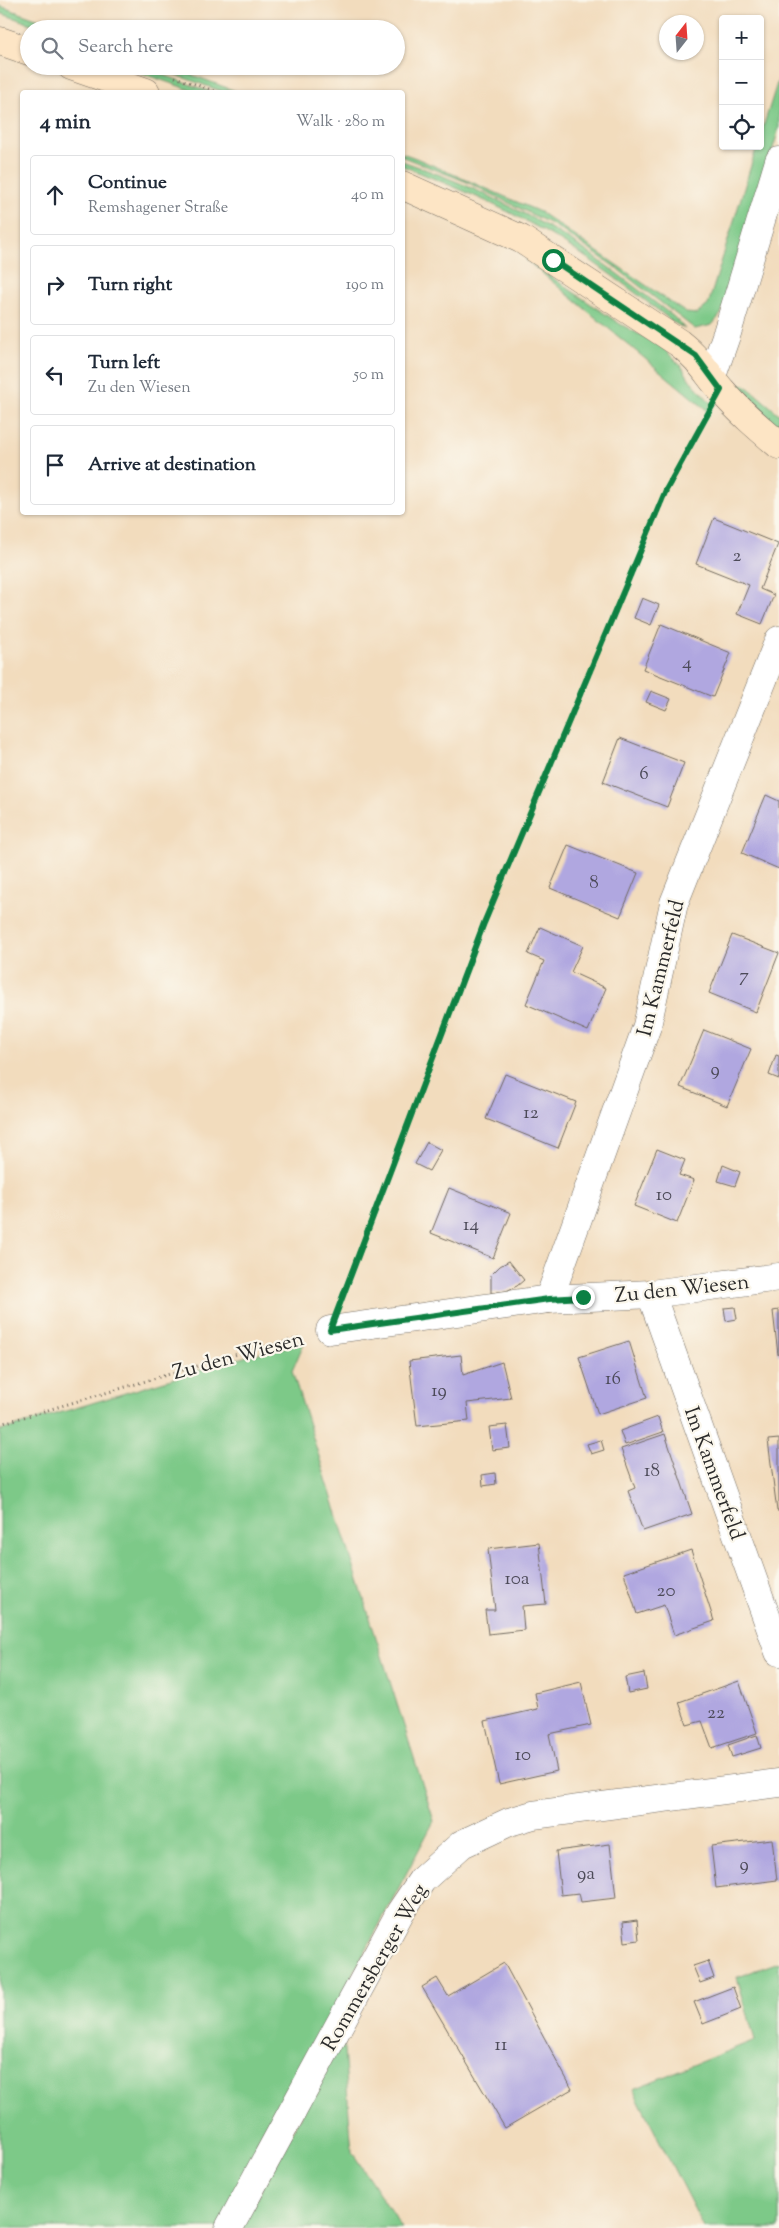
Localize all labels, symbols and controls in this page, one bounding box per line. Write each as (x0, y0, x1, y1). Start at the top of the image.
north arrow (659, 15, 704, 60)
map controls (719, 15, 764, 150)
button: + (719, 15, 764, 60)
search box (20, 20, 405, 75)
icon: search (38, 34, 66, 62)
text: Search here (78, 34, 173, 61)
button: − (719, 60, 764, 105)
button: locate (719, 105, 764, 150)
text: 4 min (40, 108, 91, 138)
text: Walk · 280 m (296, 111, 385, 134)
text: Continue (88, 170, 167, 197)
icon: ahead (41, 181, 69, 209)
text: 40 m (351, 184, 384, 207)
text: Remshagener Straße (88, 197, 228, 220)
route start (542, 249, 565, 272)
icon: right (41, 271, 69, 299)
text: Turn right (88, 272, 172, 299)
text: 190 m (346, 274, 384, 297)
text: Turn left (88, 350, 160, 377)
icon: left (41, 361, 69, 389)
text: 50 m (353, 364, 384, 387)
text: Zu den Wiesen (88, 377, 191, 400)
icon: arrive (41, 451, 69, 479)
text: Arrive at destination (88, 452, 256, 479)
house number: 2 (733, 543, 742, 570)
house number: 4 (682, 650, 692, 677)
house number: 6 (639, 761, 649, 788)
house number: 8 (589, 870, 599, 897)
street label: Im Kammerfeld (630, 897, 693, 1040)
house number: 7 (739, 963, 749, 990)
house number: 9 (710, 1057, 720, 1084)
house number: 12 (523, 1100, 539, 1127)
house number: 10 (656, 1182, 672, 1209)
house number: 14 (463, 1212, 479, 1239)
street label: Zu den Wiesen (614, 1268, 751, 1312)
route end (572, 1286, 595, 1309)
street label: Zu den Wiesen (169, 1325, 308, 1389)
house number: 16 (605, 1366, 621, 1393)
house number: 19 (431, 1378, 447, 1405)
street label: Im Kammerfeld (675, 1403, 751, 1545)
house number: 18 (644, 1458, 660, 1485)
house number: 10a (504, 1566, 530, 1593)
house number: 20 (657, 1578, 675, 1605)
house number: 22 (707, 1700, 725, 1727)
house number: 10 (515, 1742, 531, 1769)
house number: 9 (739, 1852, 749, 1879)
house number: 9a (577, 1861, 595, 1888)
street label: Rommersberger Weg (316, 1879, 436, 2057)
house number: 11 (495, 2032, 508, 2059)

